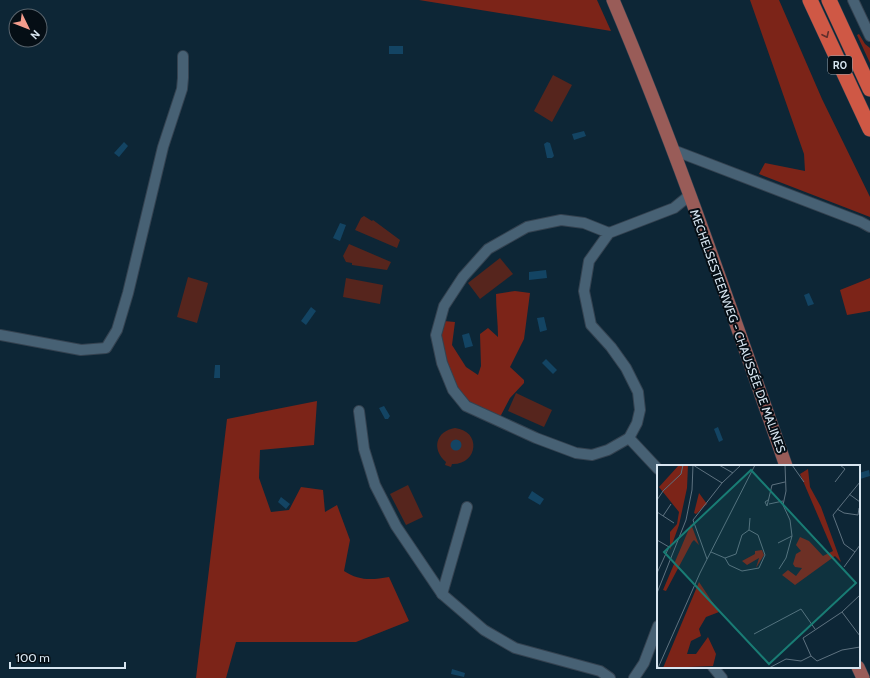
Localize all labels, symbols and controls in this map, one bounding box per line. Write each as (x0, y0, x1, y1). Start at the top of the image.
north arrow (8, 8, 48, 48)
text: N (28, 27, 43, 42)
one-way arrow (822, 32, 830, 39)
road number: R0 (828, 56, 852, 74)
street label: MECHELSESTEENWEG - CHAUSSÉE DE MALINES (687, 207, 789, 455)
inset map (657, 465, 860, 668)
scale bar (10, 644, 125, 670)
text: 100 m (16, 650, 50, 665)

